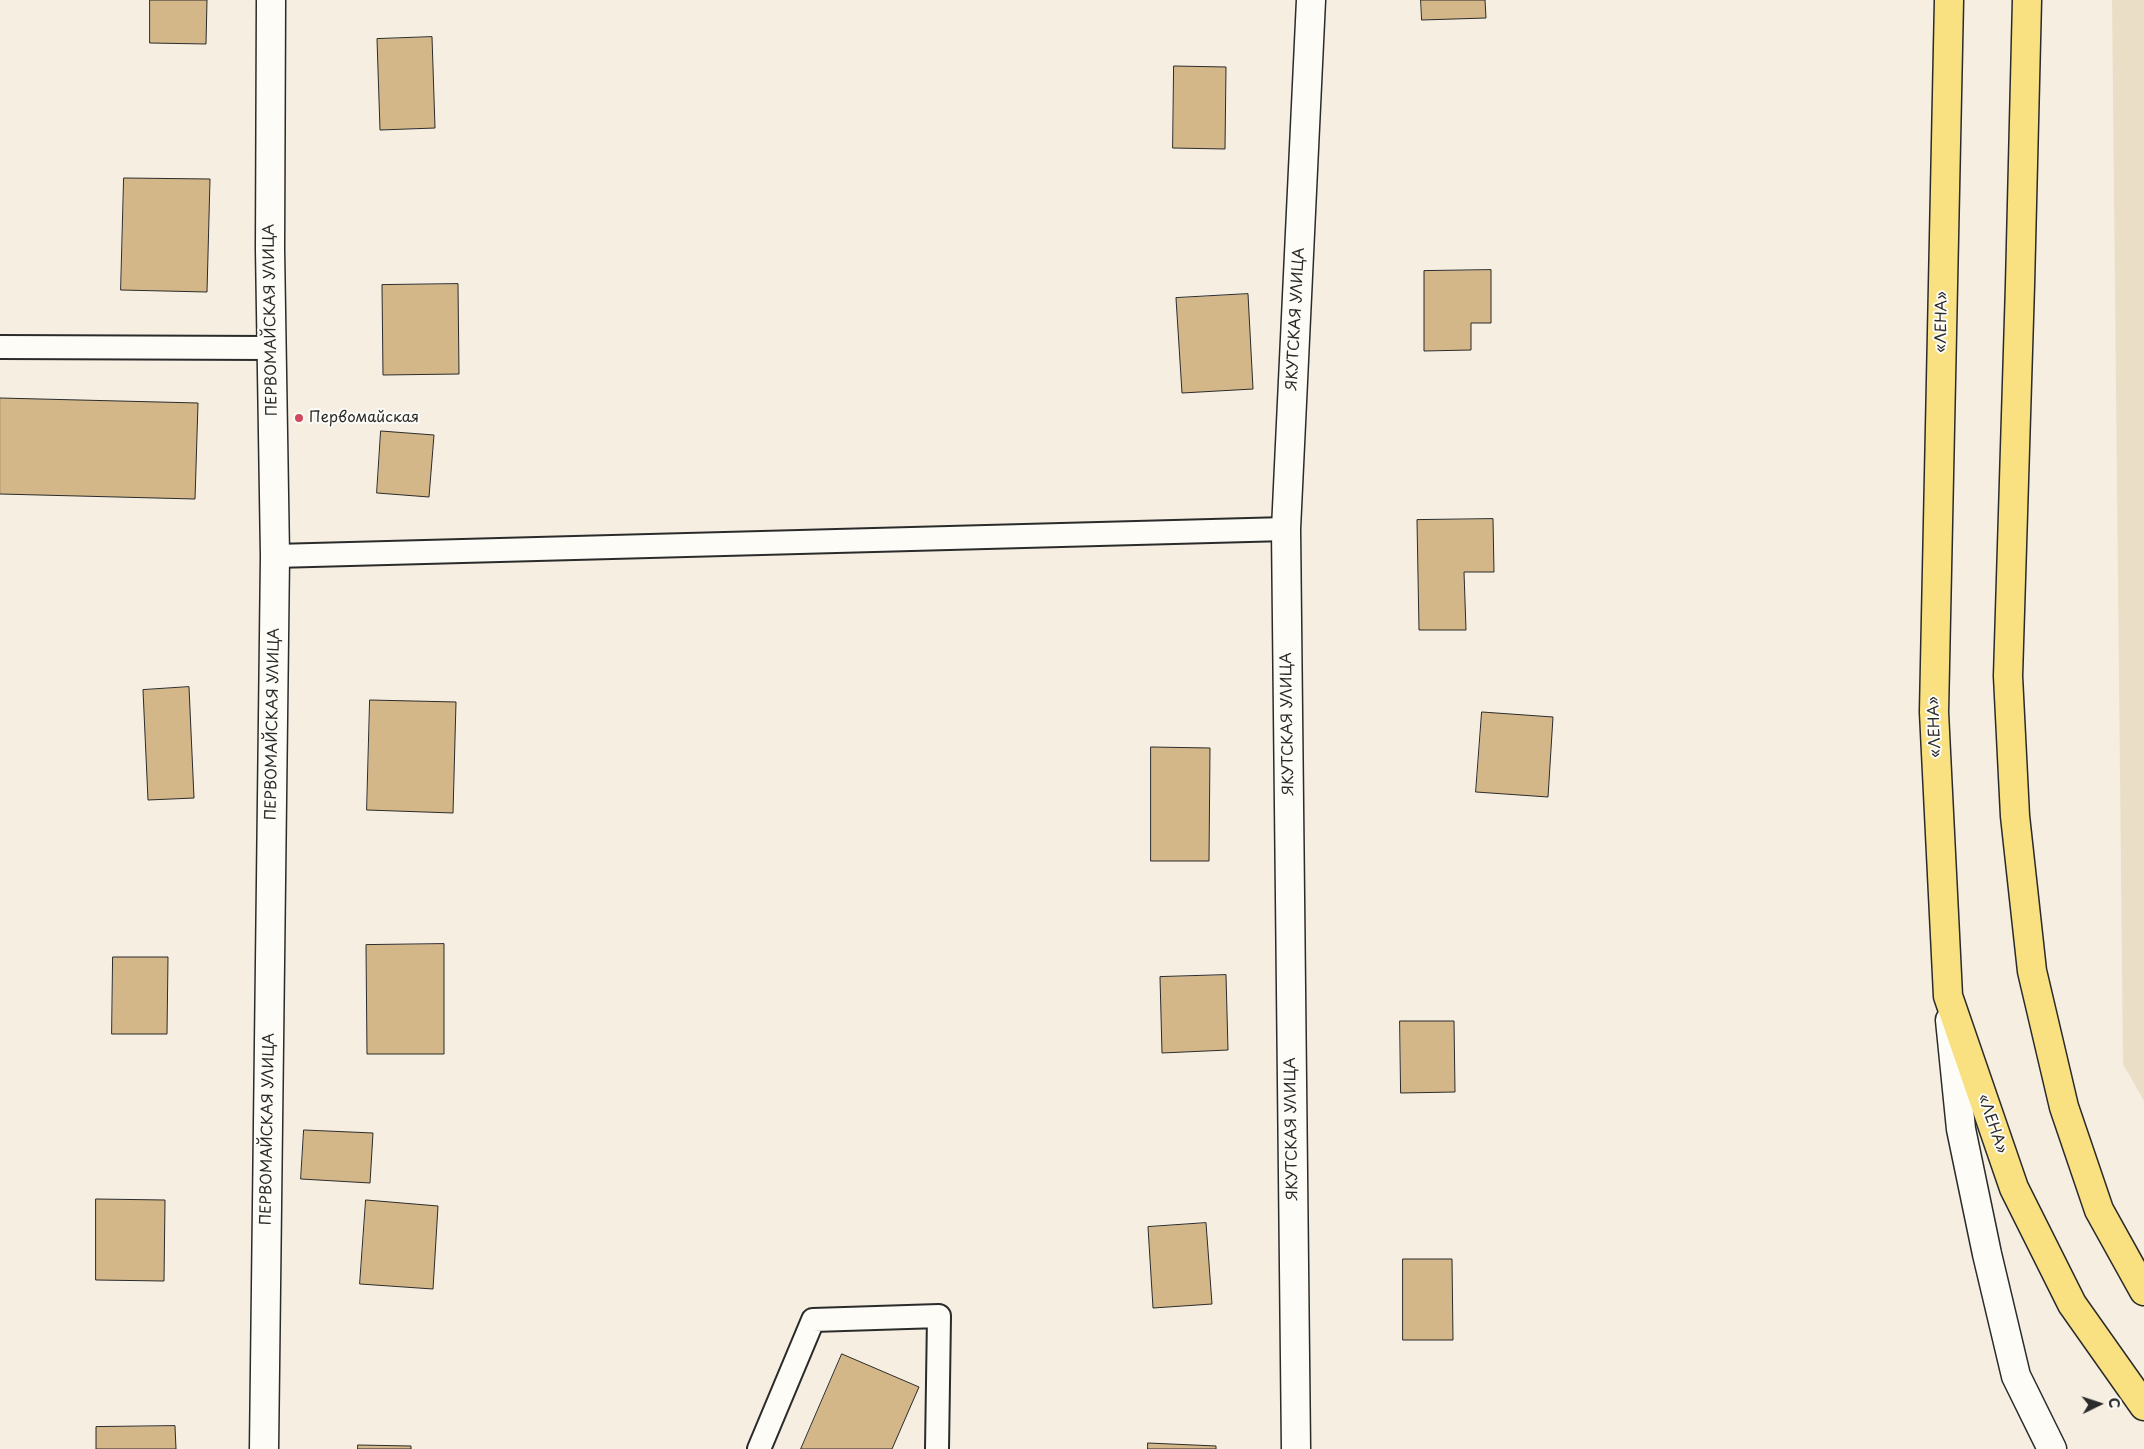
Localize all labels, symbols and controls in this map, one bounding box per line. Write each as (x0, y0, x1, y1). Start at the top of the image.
street label: ПЕРВОМАЙСКАЯ УЛИЦА (260, 224, 282, 416)
street label: ЯКУТСКАЯ УЛИЦА (1283, 247, 1309, 391)
street label: «ЛЕНА» (1932, 291, 1952, 353)
place label: Первомайская (309, 409, 419, 427)
marker: Первомайская (293, 412, 305, 424)
street label: ПЕРВОМАЙСКАЯ УЛИЦА (262, 628, 284, 820)
street label: ЯКУТСКАЯ УЛИЦА (1278, 652, 1298, 796)
street label: «ЛЕНА» (1925, 696, 1945, 758)
street label: ПЕРВОМАЙСКАЯ УЛИЦА (257, 1033, 279, 1225)
street label: ЯКУТСКАЯ УЛИЦА (1282, 1057, 1302, 1201)
street label: «ЛЕНА» (1974, 1092, 2010, 1156)
north arrow (2074, 1379, 2124, 1429)
text: С (2104, 1397, 2125, 1409)

